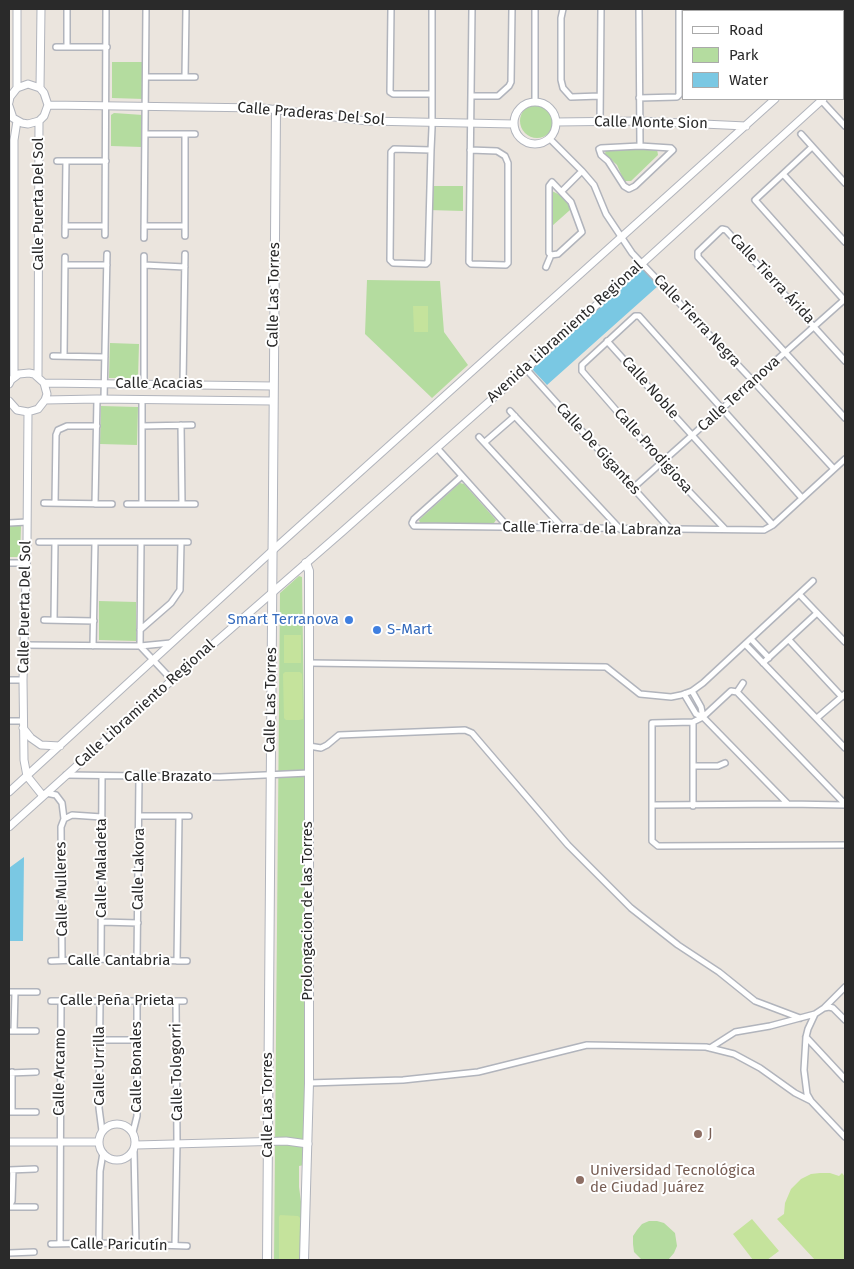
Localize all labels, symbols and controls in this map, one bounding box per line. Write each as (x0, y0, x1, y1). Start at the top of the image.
legend (682, 10, 844, 100)
text: Road (729, 21, 764, 39)
text: Park (729, 46, 759, 64)
text: Water (729, 71, 768, 89)
street label: Calle Praderas Del Sol (237, 99, 385, 129)
street label: Calle Monte Sion (594, 113, 708, 133)
street label: Calle Puerta Del Sol (30, 137, 48, 271)
street label: Calle Tierra Árida (726, 230, 818, 328)
street label: Calle Las Torres (264, 242, 284, 348)
street label: Avenida Libramiento Regional (483, 257, 647, 407)
street label: Calle Tierra Negra (649, 271, 745, 371)
street label: Calle Terranova (694, 352, 784, 436)
street label: Calle Noble (617, 353, 683, 423)
street label: Calle Acacias (115, 375, 203, 393)
street label: Calle De Gigantes (552, 399, 644, 499)
street label: Calle Prodigiosa (610, 405, 696, 497)
street label: Calle Tierra de la Labranza (502, 518, 682, 540)
street label: Calle Puerta Del Sol (15, 540, 35, 674)
place label: Smart Terranova (228, 611, 339, 629)
marker: Smart Terranova (343, 614, 355, 626)
place label: S-Mart (387, 621, 432, 639)
marker: S-Mart (371, 624, 383, 636)
street label: Calle Libramiento Regional (71, 636, 219, 772)
street label: Calle Las Torres (261, 647, 281, 753)
street label: Calle Brazato (124, 768, 212, 786)
street label: Calle Maladeta (93, 818, 111, 918)
street label: Prolongacion de las Torres (299, 821, 317, 1001)
street label: Calle Lakora (129, 828, 149, 910)
street label: Calle Mulleres (52, 841, 72, 937)
street label: Calle Cantabria (68, 952, 170, 970)
street label: Calle Peña Prieta (60, 992, 174, 1010)
street label: Calle Bonales (128, 1021, 146, 1113)
street label: Calle Tologorri (167, 1023, 187, 1121)
street label: Calle Urrilla (91, 1026, 109, 1106)
street label: Calle Arcamo (50, 1028, 70, 1116)
street label: Calle Las Torres (259, 1052, 277, 1158)
place label: J (708, 1125, 713, 1143)
marker: J (692, 1128, 704, 1140)
place label: Universidad Tecnológica de Ciudad Juárez (590, 1162, 755, 1197)
marker: Universidad Tecnológica de Ciudad Juárez (574, 1174, 586, 1186)
street label: Calle Paricutín (70, 1235, 168, 1255)

